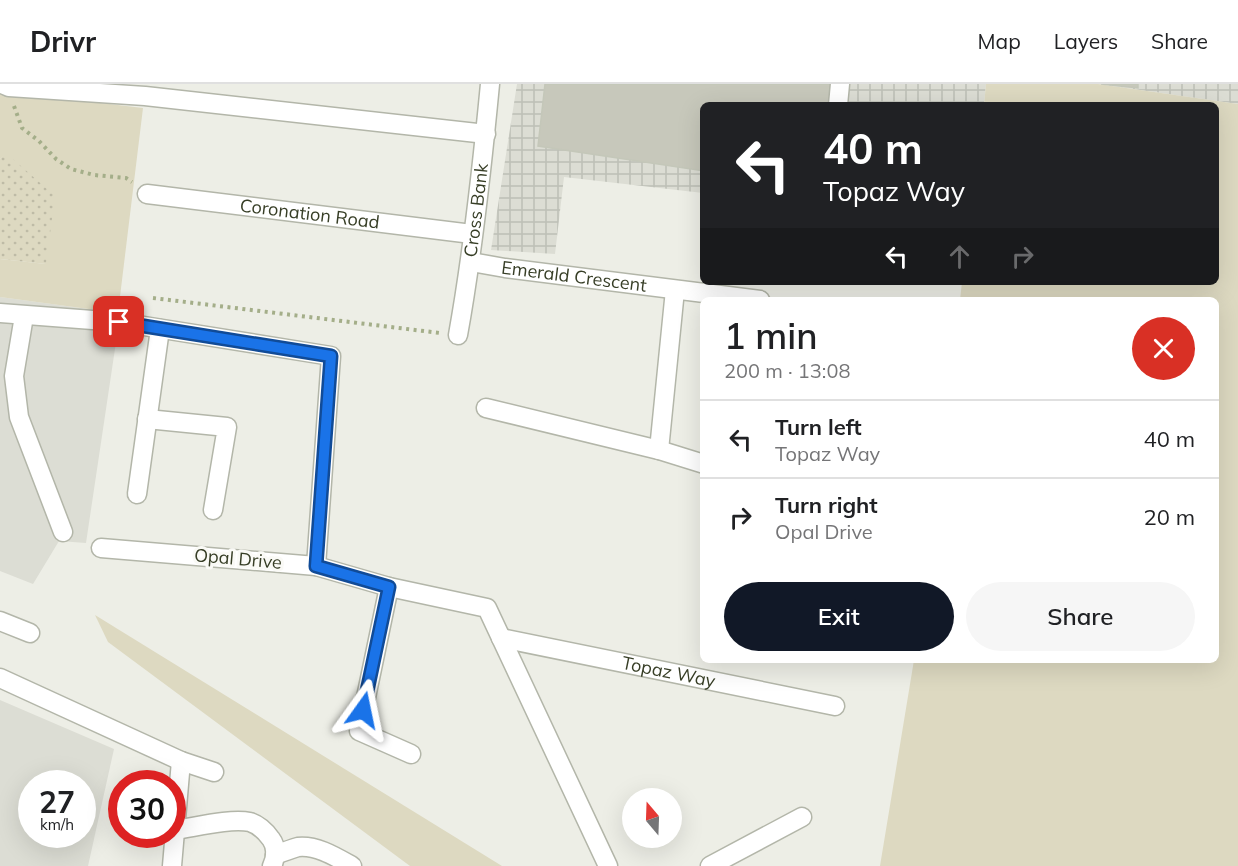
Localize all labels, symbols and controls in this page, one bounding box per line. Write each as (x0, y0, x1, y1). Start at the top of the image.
text: Drivr (30, 24, 96, 59)
text: Map (978, 28, 1021, 54)
text: Layers (1054, 28, 1118, 54)
text: Share (1151, 28, 1208, 54)
text: 40 m (823, 122, 923, 175)
icon: left (724, 126, 802, 204)
street label: Cross Bank (459, 161, 493, 259)
text: Topaz Way (823, 174, 965, 208)
street label: Coronation Road (239, 194, 381, 234)
icon: left (880, 240, 913, 273)
icon: ahead (943, 240, 976, 273)
icon: right (1006, 240, 1039, 273)
street label: Emerald Crescent (500, 256, 648, 297)
pin (93, 296, 144, 347)
icon: arrive (102, 305, 135, 338)
text: 1 min (724, 313, 818, 358)
button: close (1132, 317, 1195, 380)
text: 200 m · 13:08 (724, 358, 850, 383)
text: Turn left (775, 413, 862, 441)
icon: left (724, 423, 757, 456)
text: 40 m (1144, 425, 1195, 453)
text: Topaz Way (775, 441, 880, 466)
text: Turn right (775, 491, 878, 519)
icon: right (724, 501, 757, 534)
text: 20 m (1144, 503, 1195, 531)
text: Opal Drive (775, 519, 873, 544)
street label: Opal Drive (193, 543, 283, 574)
button: Exit (724, 582, 954, 651)
button: Share (966, 582, 1195, 651)
street label: Topaz Way (620, 651, 718, 692)
position arrow (331, 678, 395, 742)
speed limit sign: 30 (108, 770, 186, 848)
text: 27 (39, 783, 75, 821)
north arrow (622, 788, 682, 848)
map controls (622, 788, 682, 848)
text: km/h (40, 815, 74, 834)

